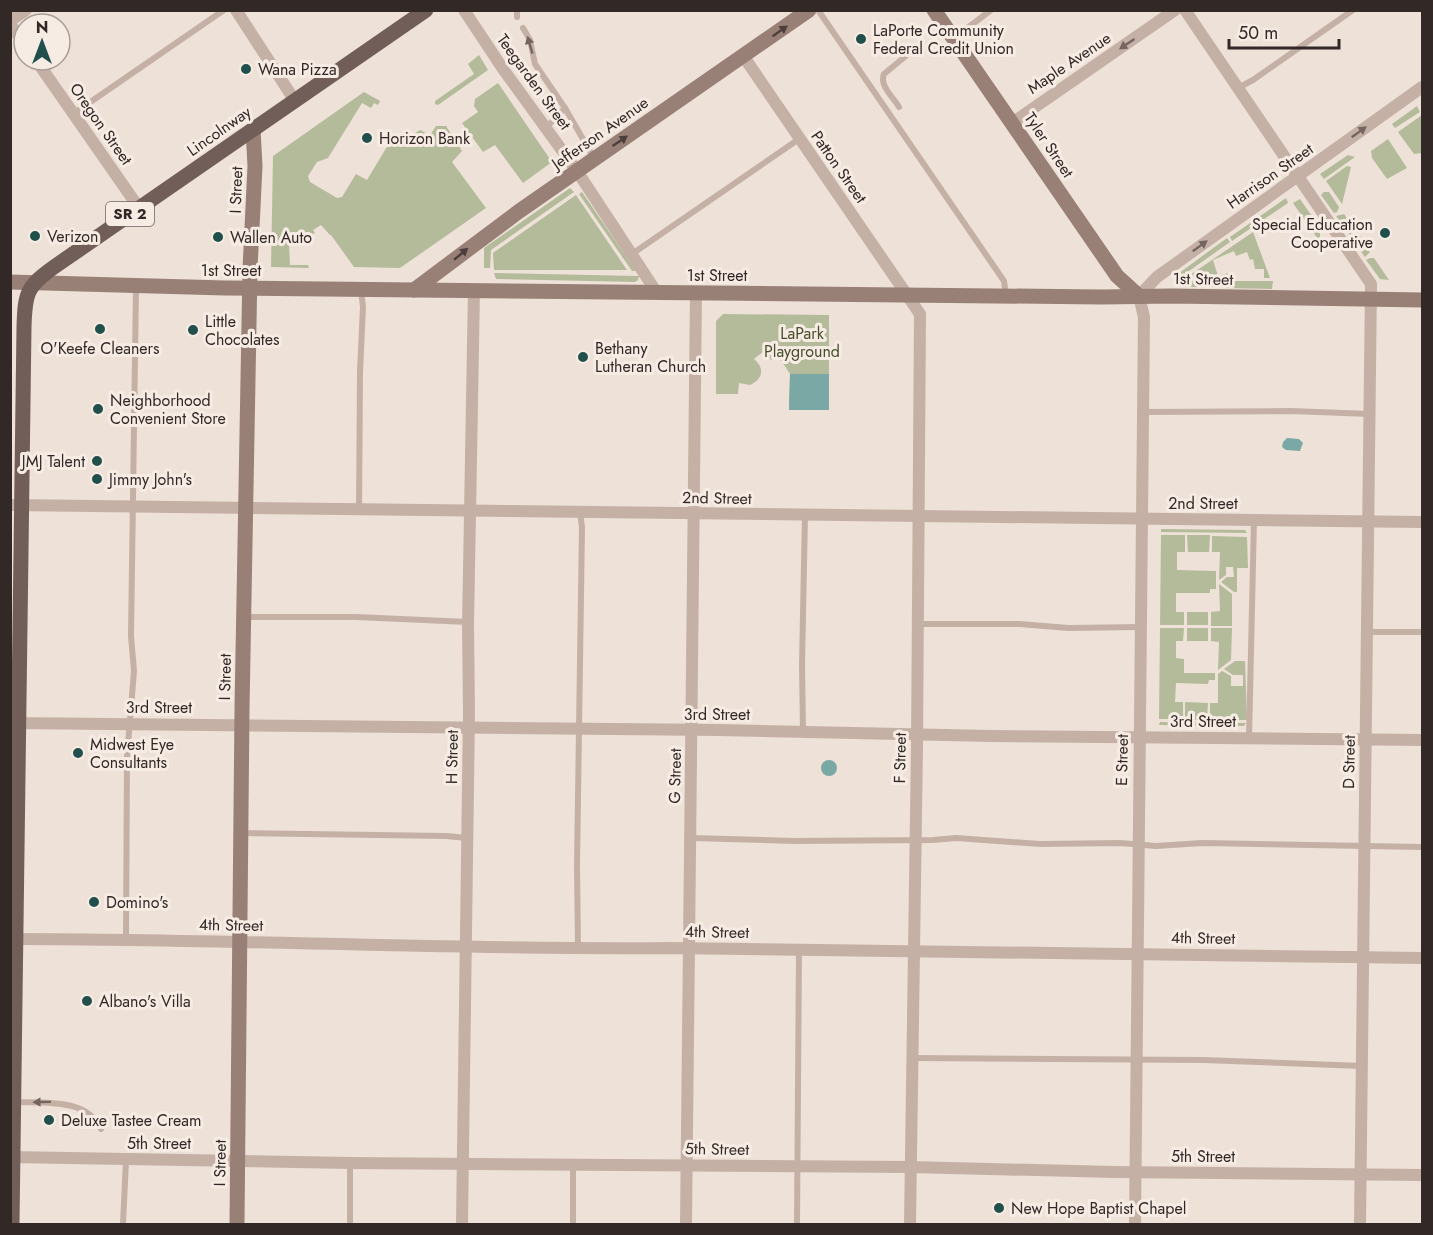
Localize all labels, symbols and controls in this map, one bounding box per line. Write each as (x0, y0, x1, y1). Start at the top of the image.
north arrow (12, 12, 72, 72)
scale bar (1229, 12, 1338, 50)
text: N (36, 16, 48, 39)
place label: LaPorte Community Federal Credit Union (873, 19, 1014, 60)
text: 50 m (1238, 20, 1278, 46)
one-way arrow (772, 25, 788, 37)
street label: Maple Avenue (1023, 27, 1115, 99)
street label: Teegarden Street (491, 29, 577, 135)
marker: LaPorte Community Federal Credit Union (854, 32, 868, 46)
one-way arrow (525, 36, 534, 54)
one-way arrow (1119, 38, 1135, 50)
place label: Wana Pizza (258, 58, 337, 81)
marker: Wana Pizza (239, 62, 253, 76)
street label: Oregon Street (64, 78, 138, 170)
street label: Jefferson Avenue (545, 91, 653, 176)
street label: Lincolnway (182, 100, 257, 162)
street label: Tyler Street (1019, 108, 1079, 182)
street label: Patton Street (806, 126, 873, 208)
place label: Horizon Bank (379, 127, 471, 150)
one-way arrow (1351, 127, 1366, 139)
marker: Horizon Bank (360, 131, 374, 145)
one-way arrow (612, 136, 628, 147)
street label: Harrison Street (1222, 138, 1318, 214)
street label: I Street (224, 166, 248, 214)
road number: SR 2 (106, 202, 154, 226)
place label: Special Education Cooperative (1252, 213, 1373, 254)
place label: Verizon (47, 225, 98, 248)
place label: Wallen Auto (230, 226, 312, 249)
marker: Special Education Cooperative (1378, 226, 1392, 240)
marker: Verizon (28, 229, 42, 243)
marker: Wallen Auto (211, 230, 225, 244)
one-way arrow (1192, 240, 1208, 252)
one-way arrow (453, 248, 469, 261)
street label: 1st Street (201, 259, 261, 282)
street label: 1st Street (687, 264, 747, 287)
street label: 1st Street (1173, 267, 1234, 291)
place label: Little Chocolates (205, 310, 279, 351)
marker: O'Keefe Cleaners (93, 322, 107, 336)
park label: LaPark Playground (764, 322, 840, 363)
marker: Little Chocolates (186, 323, 200, 337)
place label: O'Keefe Cleaners (40, 337, 160, 360)
place label: Bethany Lutheran Church (595, 337, 706, 378)
marker: Bethany Lutheran Church (576, 350, 590, 364)
place label: Neighborhood Convenient Store (110, 389, 226, 430)
marker: Neighborhood Convenient Store (91, 402, 105, 416)
place label: JMJ Talent (20, 450, 85, 473)
marker: JMJ Talent (90, 454, 104, 468)
place label: Jimmy John's (107, 468, 192, 491)
marker: Jimmy John's (90, 472, 104, 486)
street label: 2nd Street (682, 486, 752, 510)
street label: 2nd Street (1168, 492, 1238, 515)
street label: I Street (213, 653, 237, 701)
street label: 3rd Street (126, 696, 192, 719)
street label: 3rd Street (684, 703, 750, 726)
street label: 3rd Street (1170, 710, 1236, 733)
street label: H Street (440, 729, 464, 784)
street label: F Street (888, 732, 912, 784)
place label: Midwest Eye Consultants (90, 733, 174, 774)
street label: E Street (1110, 734, 1134, 786)
street label: D Street (1337, 735, 1361, 789)
marker: Midwest Eye Consultants (71, 746, 85, 760)
street label: G Street (663, 748, 687, 804)
place label: Domino's (106, 891, 168, 914)
marker: Domino's (87, 895, 101, 909)
street label: 4th Street (199, 913, 264, 937)
street label: 4th Street (685, 920, 750, 944)
street label: 4th Street (1171, 926, 1236, 950)
place label: Albano's Villa (99, 990, 191, 1013)
marker: Albano's Villa (80, 994, 94, 1008)
one-way arrow (32, 1098, 51, 1107)
place label: Deluxe Tastee Cream (61, 1109, 201, 1132)
marker: Deluxe Tastee Cream (42, 1113, 56, 1127)
street label: 5th Street (127, 1132, 191, 1155)
street label: 5th Street (685, 1137, 749, 1161)
street label: I Street (208, 1139, 232, 1187)
street label: 5th Street (1171, 1145, 1235, 1168)
place label: New Hope Baptist Chapel (1011, 1197, 1186, 1220)
marker: New Hope Baptist Chapel (992, 1201, 1006, 1215)

